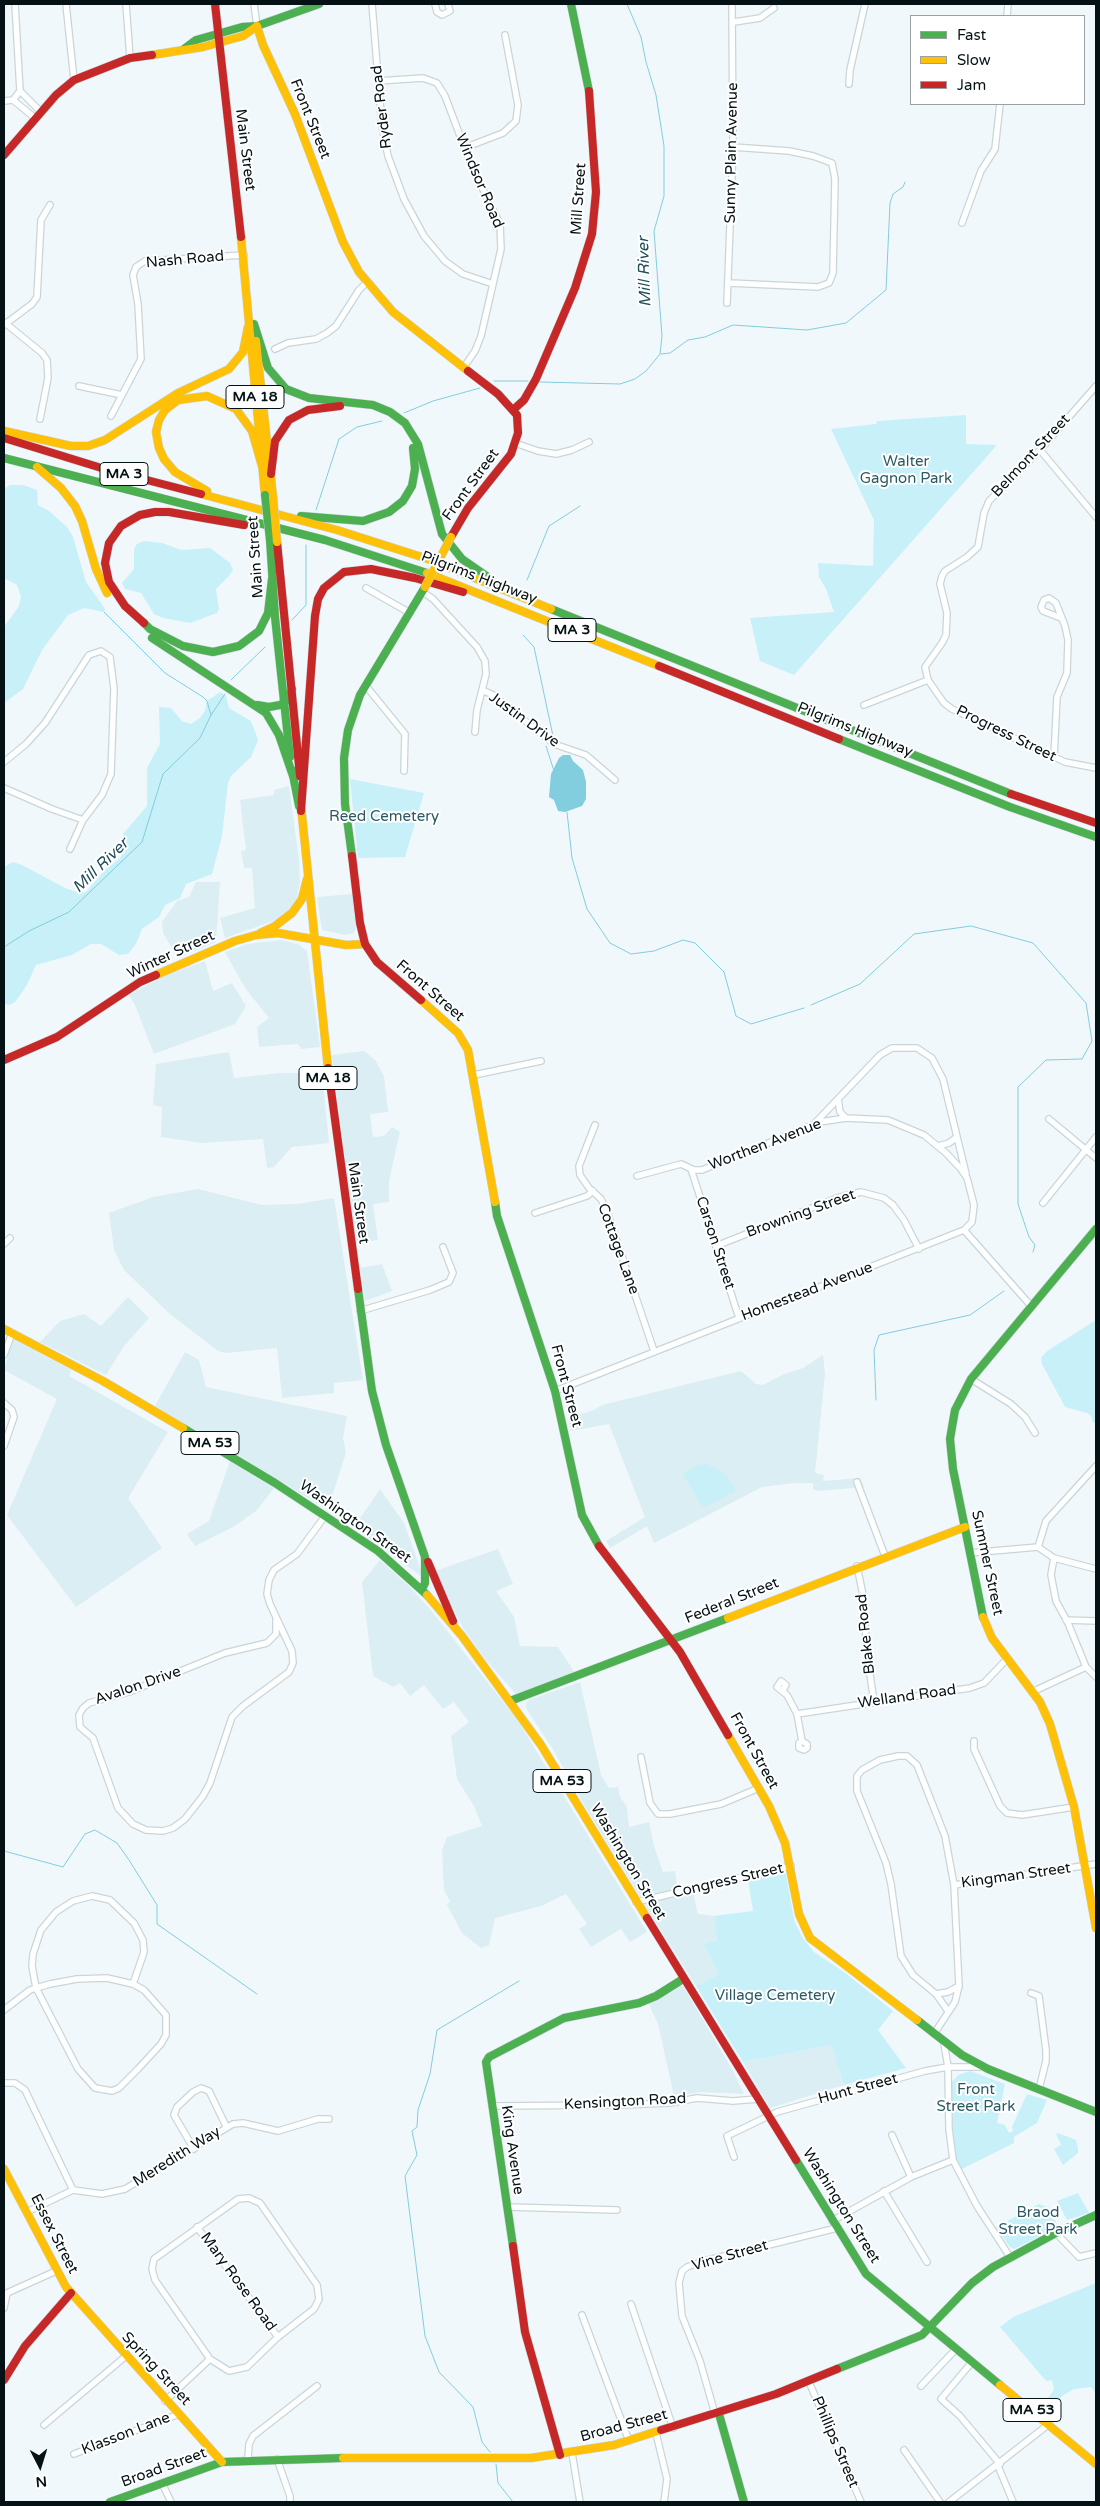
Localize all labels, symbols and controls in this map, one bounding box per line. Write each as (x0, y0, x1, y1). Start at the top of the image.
legend (910, 15, 1085, 105)
text: Fast (957, 26, 986, 44)
text: Slow (957, 51, 991, 69)
street label: Ryder Road (368, 64, 396, 150)
street label: Front Street (286, 76, 334, 162)
text: Jam (957, 76, 986, 94)
street label: Sunny Plain Avenue (722, 82, 742, 224)
street label: Main Street (231, 108, 259, 192)
street label: Windsor Road (451, 131, 507, 231)
street label: Mill Street (567, 162, 591, 236)
water label: Mill River (634, 237, 656, 307)
street label: Nash Road (145, 248, 225, 272)
road number: MA 18 (226, 386, 284, 408)
street label: Belmont Street (988, 411, 1074, 501)
street label: Front Street (439, 445, 503, 525)
park label: Walter Gagnon Park (860, 453, 952, 488)
road number: MA 3 (100, 462, 148, 486)
street label: Main Street (244, 515, 268, 599)
street label: Pilgrims Highway (418, 548, 540, 608)
road number: MA 3 (548, 618, 596, 642)
street label: Justin Drive (485, 688, 563, 752)
street label: Pilgrims Highway (795, 699, 915, 761)
street label: Progress Street (953, 702, 1059, 766)
park label: Reed Cemetery (329, 808, 439, 826)
water label: Mill River (69, 835, 133, 897)
street label: Winter Street (124, 927, 218, 983)
street label: Front Street (392, 956, 468, 1026)
road number: MA 18 (299, 1066, 357, 1090)
street label: Worthen Avenue (706, 1115, 824, 1175)
street label: Main Street (343, 1161, 373, 1245)
street label: Browning Street (744, 1186, 858, 1242)
street label: Carson Street (691, 1194, 739, 1292)
street label: Cottage Lane (593, 1201, 643, 1297)
street label: Homestead Avenue (739, 1259, 875, 1325)
street label: Front Street (546, 1343, 586, 1429)
road number: MA 53 (181, 1432, 239, 1455)
street label: Washington Street (296, 1477, 414, 1567)
street label: Summer Street (967, 1509, 1007, 1617)
street label: Federal Street (682, 1574, 782, 1628)
street label: Blake Road (853, 1593, 879, 1675)
street label: Avalon Drive (93, 1663, 183, 1709)
street label: Welland Road (857, 1681, 957, 1713)
street label: Front Street (726, 1710, 782, 1792)
road number: MA 53 (533, 1770, 591, 1792)
street label: Washington Street (586, 1801, 670, 1923)
street label: Kingman Street (960, 1859, 1072, 1893)
street label: Congress Street (671, 1860, 785, 1902)
park label: Village Cemetery (715, 1987, 835, 2005)
street label: Hunt Street (816, 2070, 900, 2108)
park label: Front Street Park (937, 2081, 1015, 2116)
street label: Kensington Road (563, 2090, 687, 2114)
street label: King Avenue (497, 2104, 527, 2196)
street label: Meredith Way (130, 2123, 224, 2191)
street label: Washington Street (798, 2145, 884, 2267)
street label: Essex Street (26, 2191, 82, 2277)
park label: Braod Street Park (999, 2204, 1077, 2239)
street label: Mary Rose Road (196, 2229, 280, 2335)
street label: Vine Street (690, 2237, 770, 2275)
street label: Spring Street (118, 2329, 194, 2409)
street label: Phillips Street (808, 2394, 862, 2490)
road number: MA 53 (1003, 2398, 1061, 2422)
street label: Broad Street (578, 2406, 670, 2446)
street label: Klasson Lane (79, 2409, 173, 2459)
north arrow (15, 2441, 65, 2491)
street label: Broad Street (119, 2444, 209, 2492)
text: N (35, 2472, 48, 2490)

